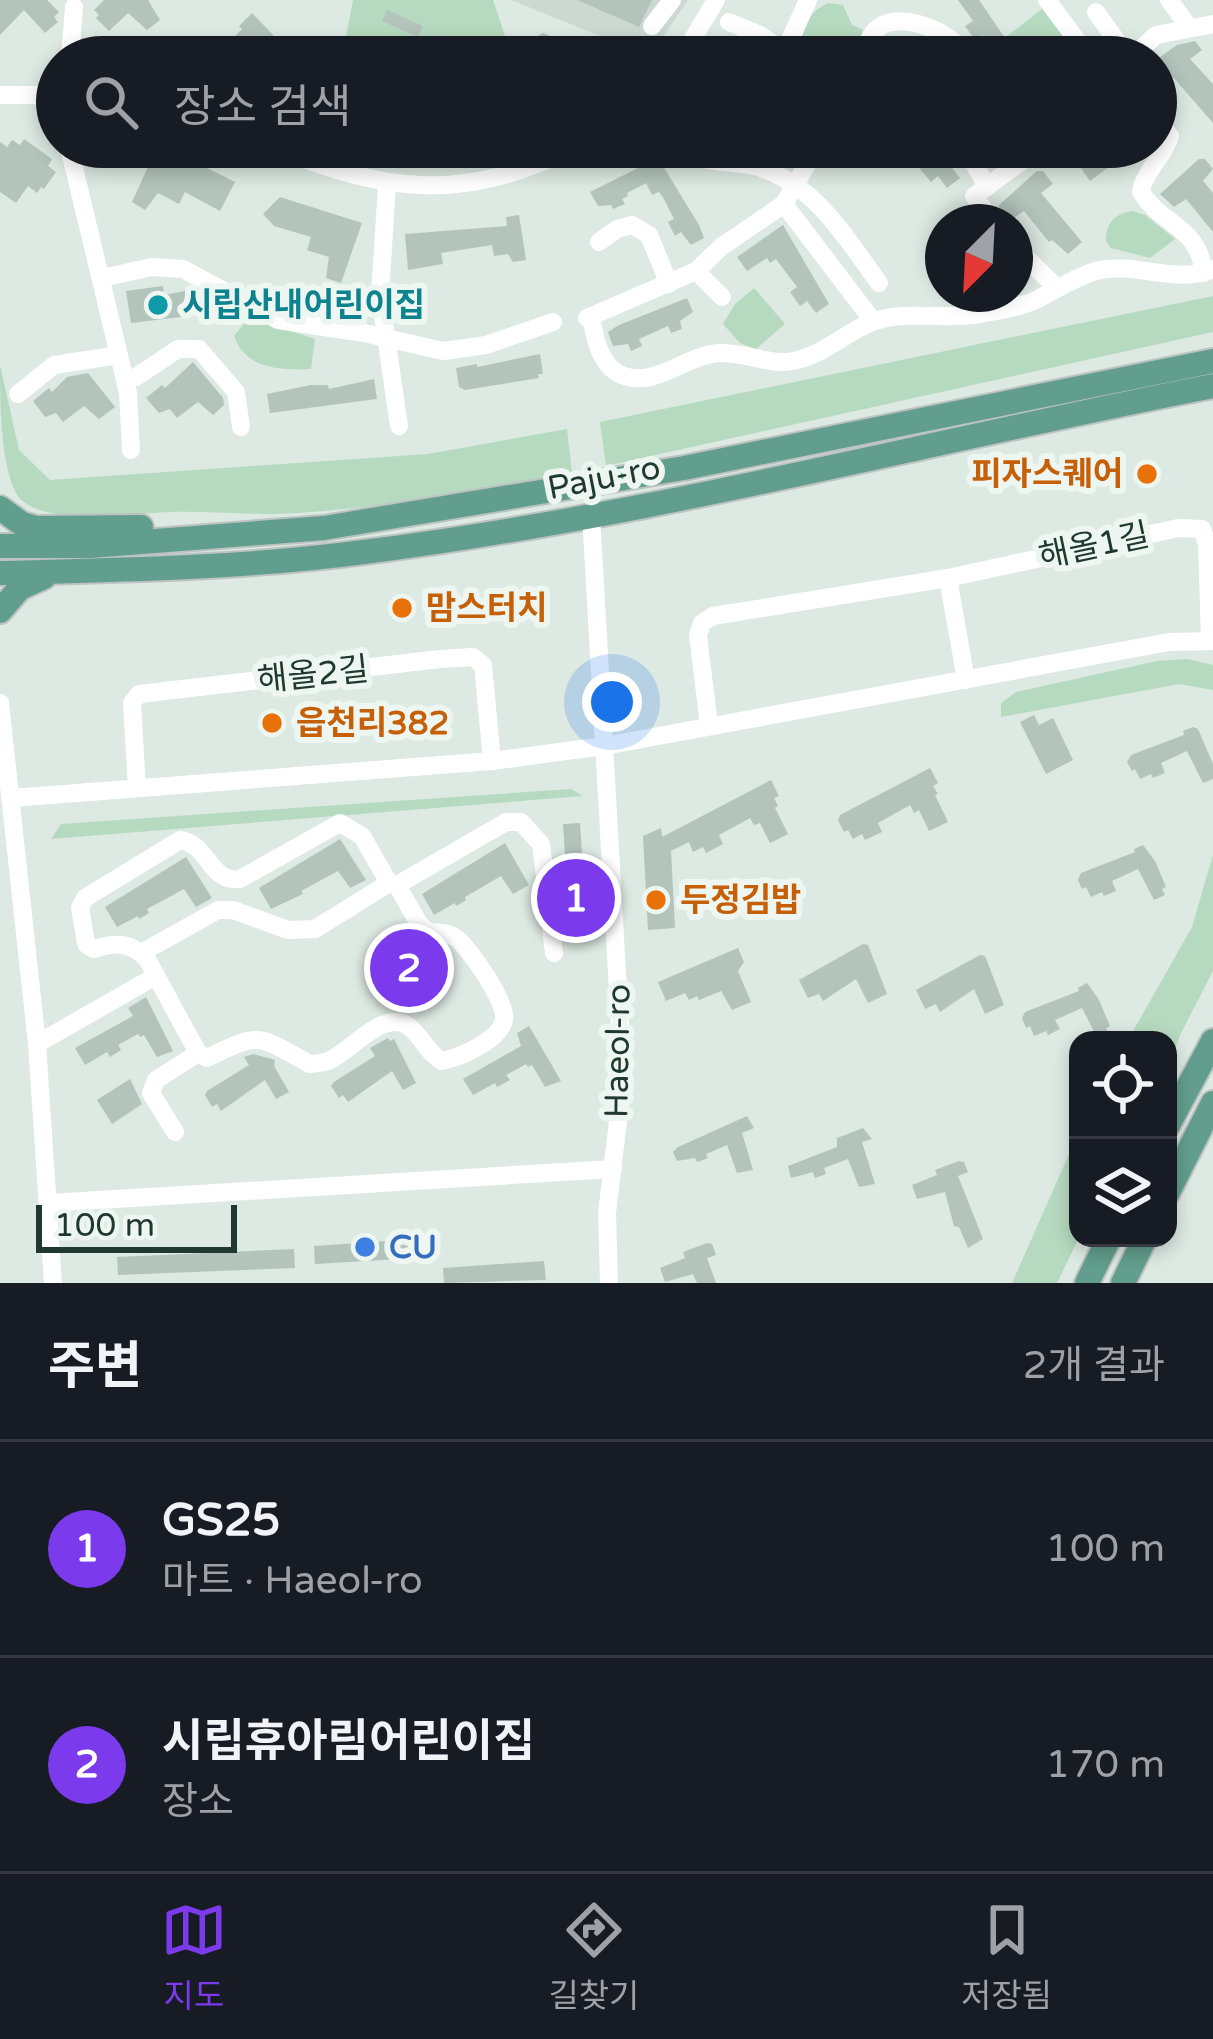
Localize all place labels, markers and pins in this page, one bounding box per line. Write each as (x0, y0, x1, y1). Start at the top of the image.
place label: 시립산내어린이집 (182, 286, 425, 325)
marker: 시립산내어린이집 (145, 292, 171, 318)
place label: 피자스퀘어 (971, 455, 1123, 494)
marker: 피자스퀘어 (1134, 461, 1160, 487)
place label: 맘스터치 (426, 589, 547, 628)
marker: 맘스터치 (389, 595, 415, 621)
place label: 읍천리382 (296, 704, 449, 743)
marker: 읍천리382 (259, 710, 285, 736)
pin: 1 (537, 853, 615, 943)
place label: 두정김밥 (680, 881, 801, 920)
marker: 두정김밥 (643, 887, 669, 913)
pin: 2 (370, 923, 448, 1013)
place label: CU (389, 1228, 437, 1267)
marker: CU (352, 1234, 378, 1260)

